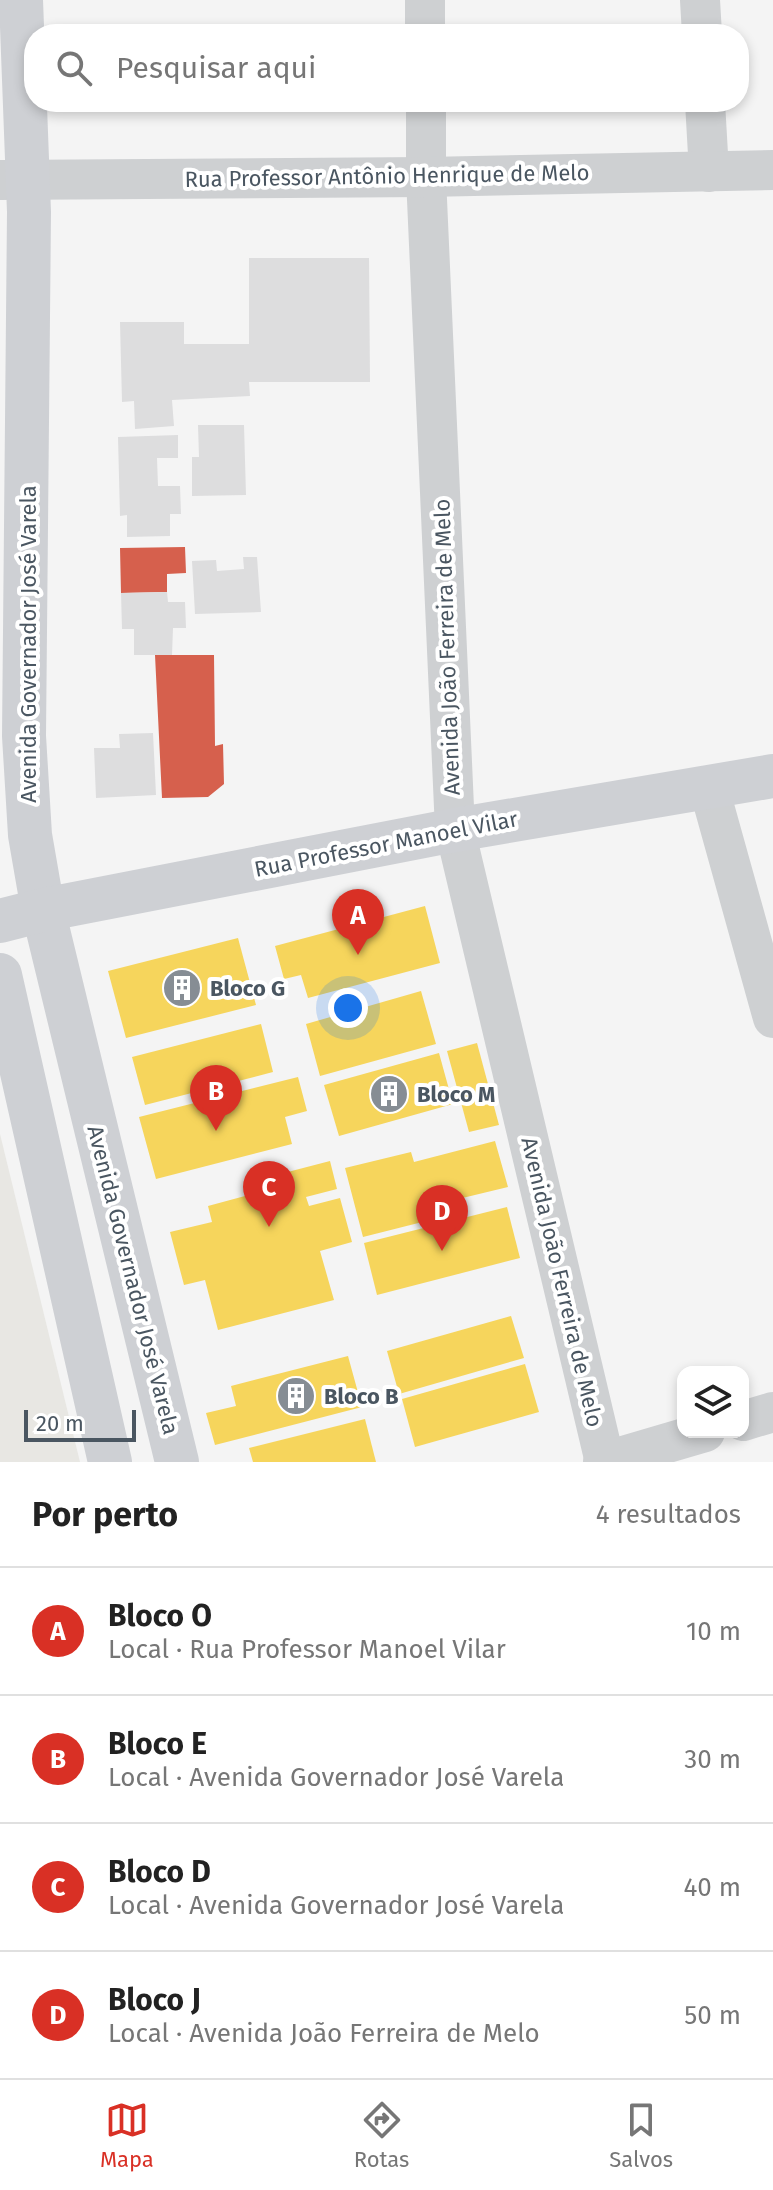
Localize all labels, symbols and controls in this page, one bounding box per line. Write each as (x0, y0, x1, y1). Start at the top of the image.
search box (24, 24, 749, 112)
icon: search (52, 46, 96, 90)
text: Pesquisar aqui (116, 50, 317, 86)
street label: Rua Professor Antônio Henrique de Melo (184, 159, 590, 193)
street label: Avenida Governador José Varela (15, 485, 42, 803)
street label: Avenida João Ferreira de Melo (428, 498, 466, 796)
street label: Rua Professor Manoel Vilar (252, 805, 521, 883)
pin: A (332, 889, 384, 955)
building icon: Bloco G (161, 967, 203, 1009)
place label: Bloco G (210, 975, 285, 1002)
your location (328, 988, 368, 1028)
pin: B (190, 1065, 242, 1131)
building icon: Bloco M (368, 1073, 410, 1115)
place label: Bloco M (417, 1081, 495, 1108)
street label: Avenida Governador José Varela (81, 1123, 185, 1437)
street label: Avenida João Ferreira de Melo (515, 1134, 609, 1430)
pin: C (243, 1161, 295, 1227)
pin: D (416, 1185, 468, 1251)
map controls (677, 1366, 749, 1438)
button: layers (677, 1366, 749, 1438)
building icon: Bloco B (275, 1375, 317, 1417)
place label: Bloco B (324, 1383, 399, 1410)
scale bar (24, 1406, 136, 1442)
text: 20 m (36, 1410, 84, 1437)
text: Por perto (32, 1494, 178, 1535)
text: 4 resultados (596, 1499, 741, 1530)
text: Bloco O (108, 1598, 212, 1634)
text: A (50, 1616, 66, 1647)
text: 10 m (686, 1616, 741, 1647)
text: Local · Rua Professor Manoel Vilar (108, 1634, 506, 1665)
text: Bloco E (108, 1726, 207, 1762)
text: B (50, 1744, 66, 1775)
text: 30 m (684, 1744, 741, 1775)
text: Local · Avenida Governador José Varela (108, 1762, 564, 1793)
text: Bloco D (108, 1854, 211, 1890)
text: C (51, 1872, 65, 1903)
text: 40 m (683, 1872, 741, 1903)
text: Local · Avenida Governador José Varela (108, 1890, 564, 1921)
text: Bloco J (108, 1982, 201, 2018)
text: D (50, 2000, 66, 2031)
text: 50 m (684, 2000, 741, 2031)
text: Local · Avenida João Ferreira de Melo (108, 2018, 540, 2049)
tab: Mapa (100, 2098, 154, 2173)
tab: Rotas (354, 2098, 409, 2173)
tab: Salvos (609, 2098, 673, 2173)

